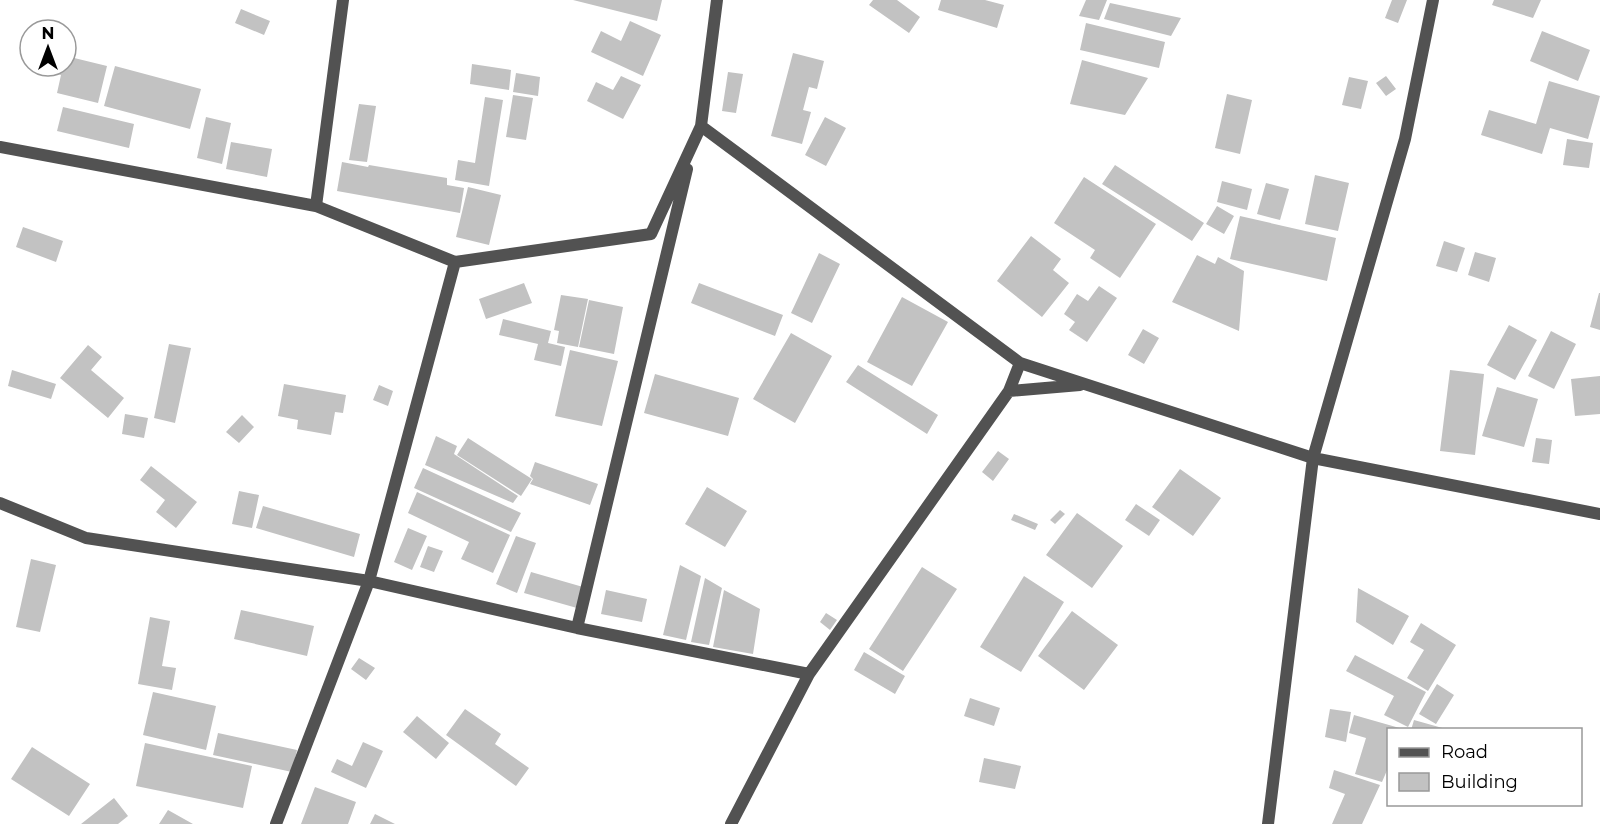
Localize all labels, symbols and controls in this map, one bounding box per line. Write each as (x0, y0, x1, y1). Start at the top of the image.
north arrow (18, 18, 78, 78)
text: N (42, 24, 54, 43)
legend (1387, 728, 1582, 806)
text: Road (1441, 741, 1488, 763)
text: Building (1441, 771, 1518, 793)

